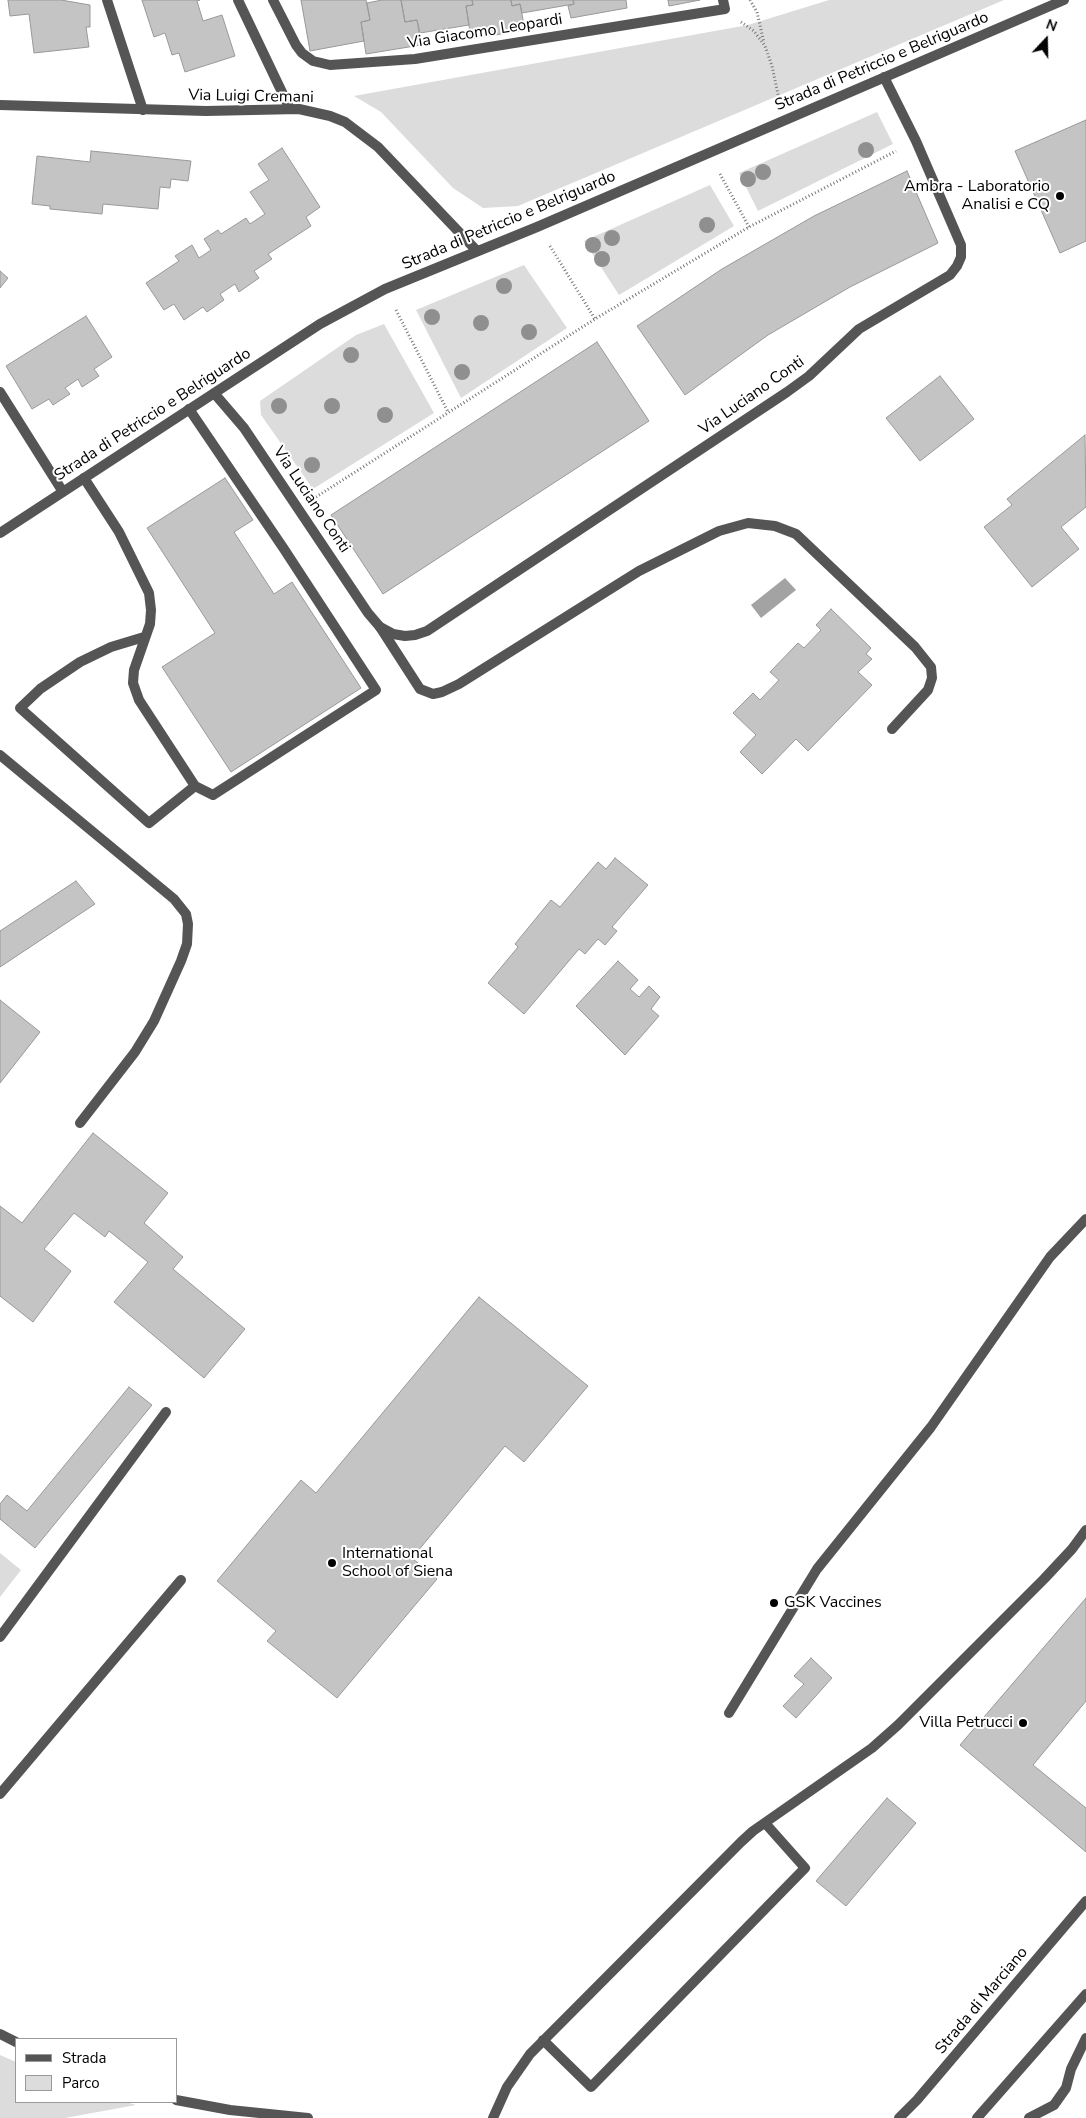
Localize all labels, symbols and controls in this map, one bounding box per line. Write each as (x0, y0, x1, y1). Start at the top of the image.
street label: Strada di Petriccio e Belriguardo (772, 8, 992, 116)
street label: Via Giacomo Leopardi (406, 10, 564, 54)
north arrow (1021, 15, 1071, 65)
text: N (1043, 15, 1060, 36)
street label: Via Luigi Cremani (188, 86, 314, 108)
street label: Strada di Petriccio e Belriguardo (399, 167, 619, 275)
place label: Ambra - Laboratorio Analisi e CQ (904, 177, 1050, 215)
marker: Ambra - Laboratorio Analisi e CQ (1054, 190, 1066, 202)
street label: Strada di Petriccio e Belriguardo (51, 344, 255, 486)
street label: Via Luciano Conti (696, 353, 808, 439)
street label: Via Luciano Conti (268, 443, 354, 557)
place label: International School of Siena (342, 1544, 453, 1582)
marker: International School of Siena (326, 1557, 338, 1569)
place label: GSK Vaccines (784, 1593, 882, 1613)
marker: GSK Vaccines (768, 1597, 780, 1609)
place label: Villa Petrucci (919, 1713, 1013, 1733)
marker: Villa Petrucci (1017, 1717, 1029, 1729)
street label: Strada di Marciano (932, 1944, 1032, 2058)
legend (15, 2038, 178, 2103)
text: Strada (62, 2048, 106, 2068)
text: Parco (62, 2073, 100, 2093)

